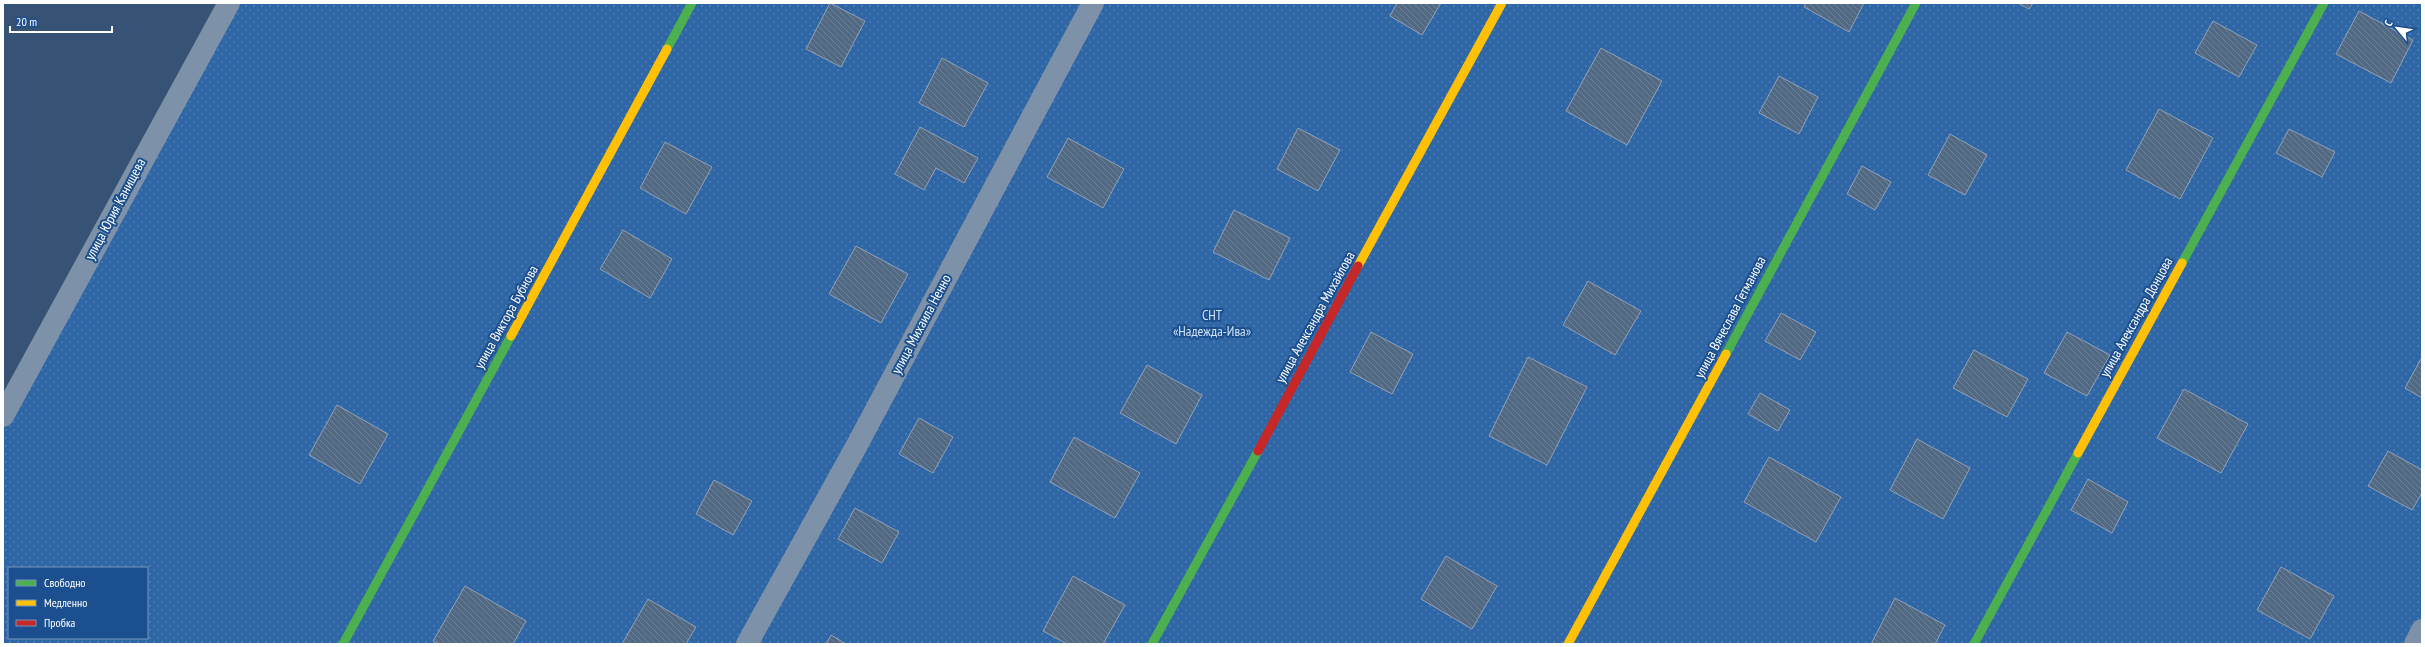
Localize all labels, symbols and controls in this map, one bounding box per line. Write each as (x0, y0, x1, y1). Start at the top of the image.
scale bar (10, 8, 112, 34)
north arrow (2377, 8, 2417, 48)
text: 20 m (16, 14, 37, 29)
text: С (2381, 18, 2396, 29)
street label: улица Юрия Канищева (81, 155, 149, 263)
street label: улица Александра Михайлова (1271, 248, 1359, 386)
street label: улица Вячеслава Гетманова (1690, 253, 1770, 381)
street label: улица Александра Донцова (2095, 254, 2177, 380)
street label: улица Виктора Бубнова (470, 262, 542, 372)
street label: улица Михаила Ненно (887, 271, 955, 377)
park label: СНТ «Надежда-Ива» (1173, 306, 1251, 340)
legend (8, 567, 148, 639)
text: Свободно (44, 575, 86, 590)
text: Медленно (44, 595, 87, 610)
text: Пробка (44, 615, 76, 630)

